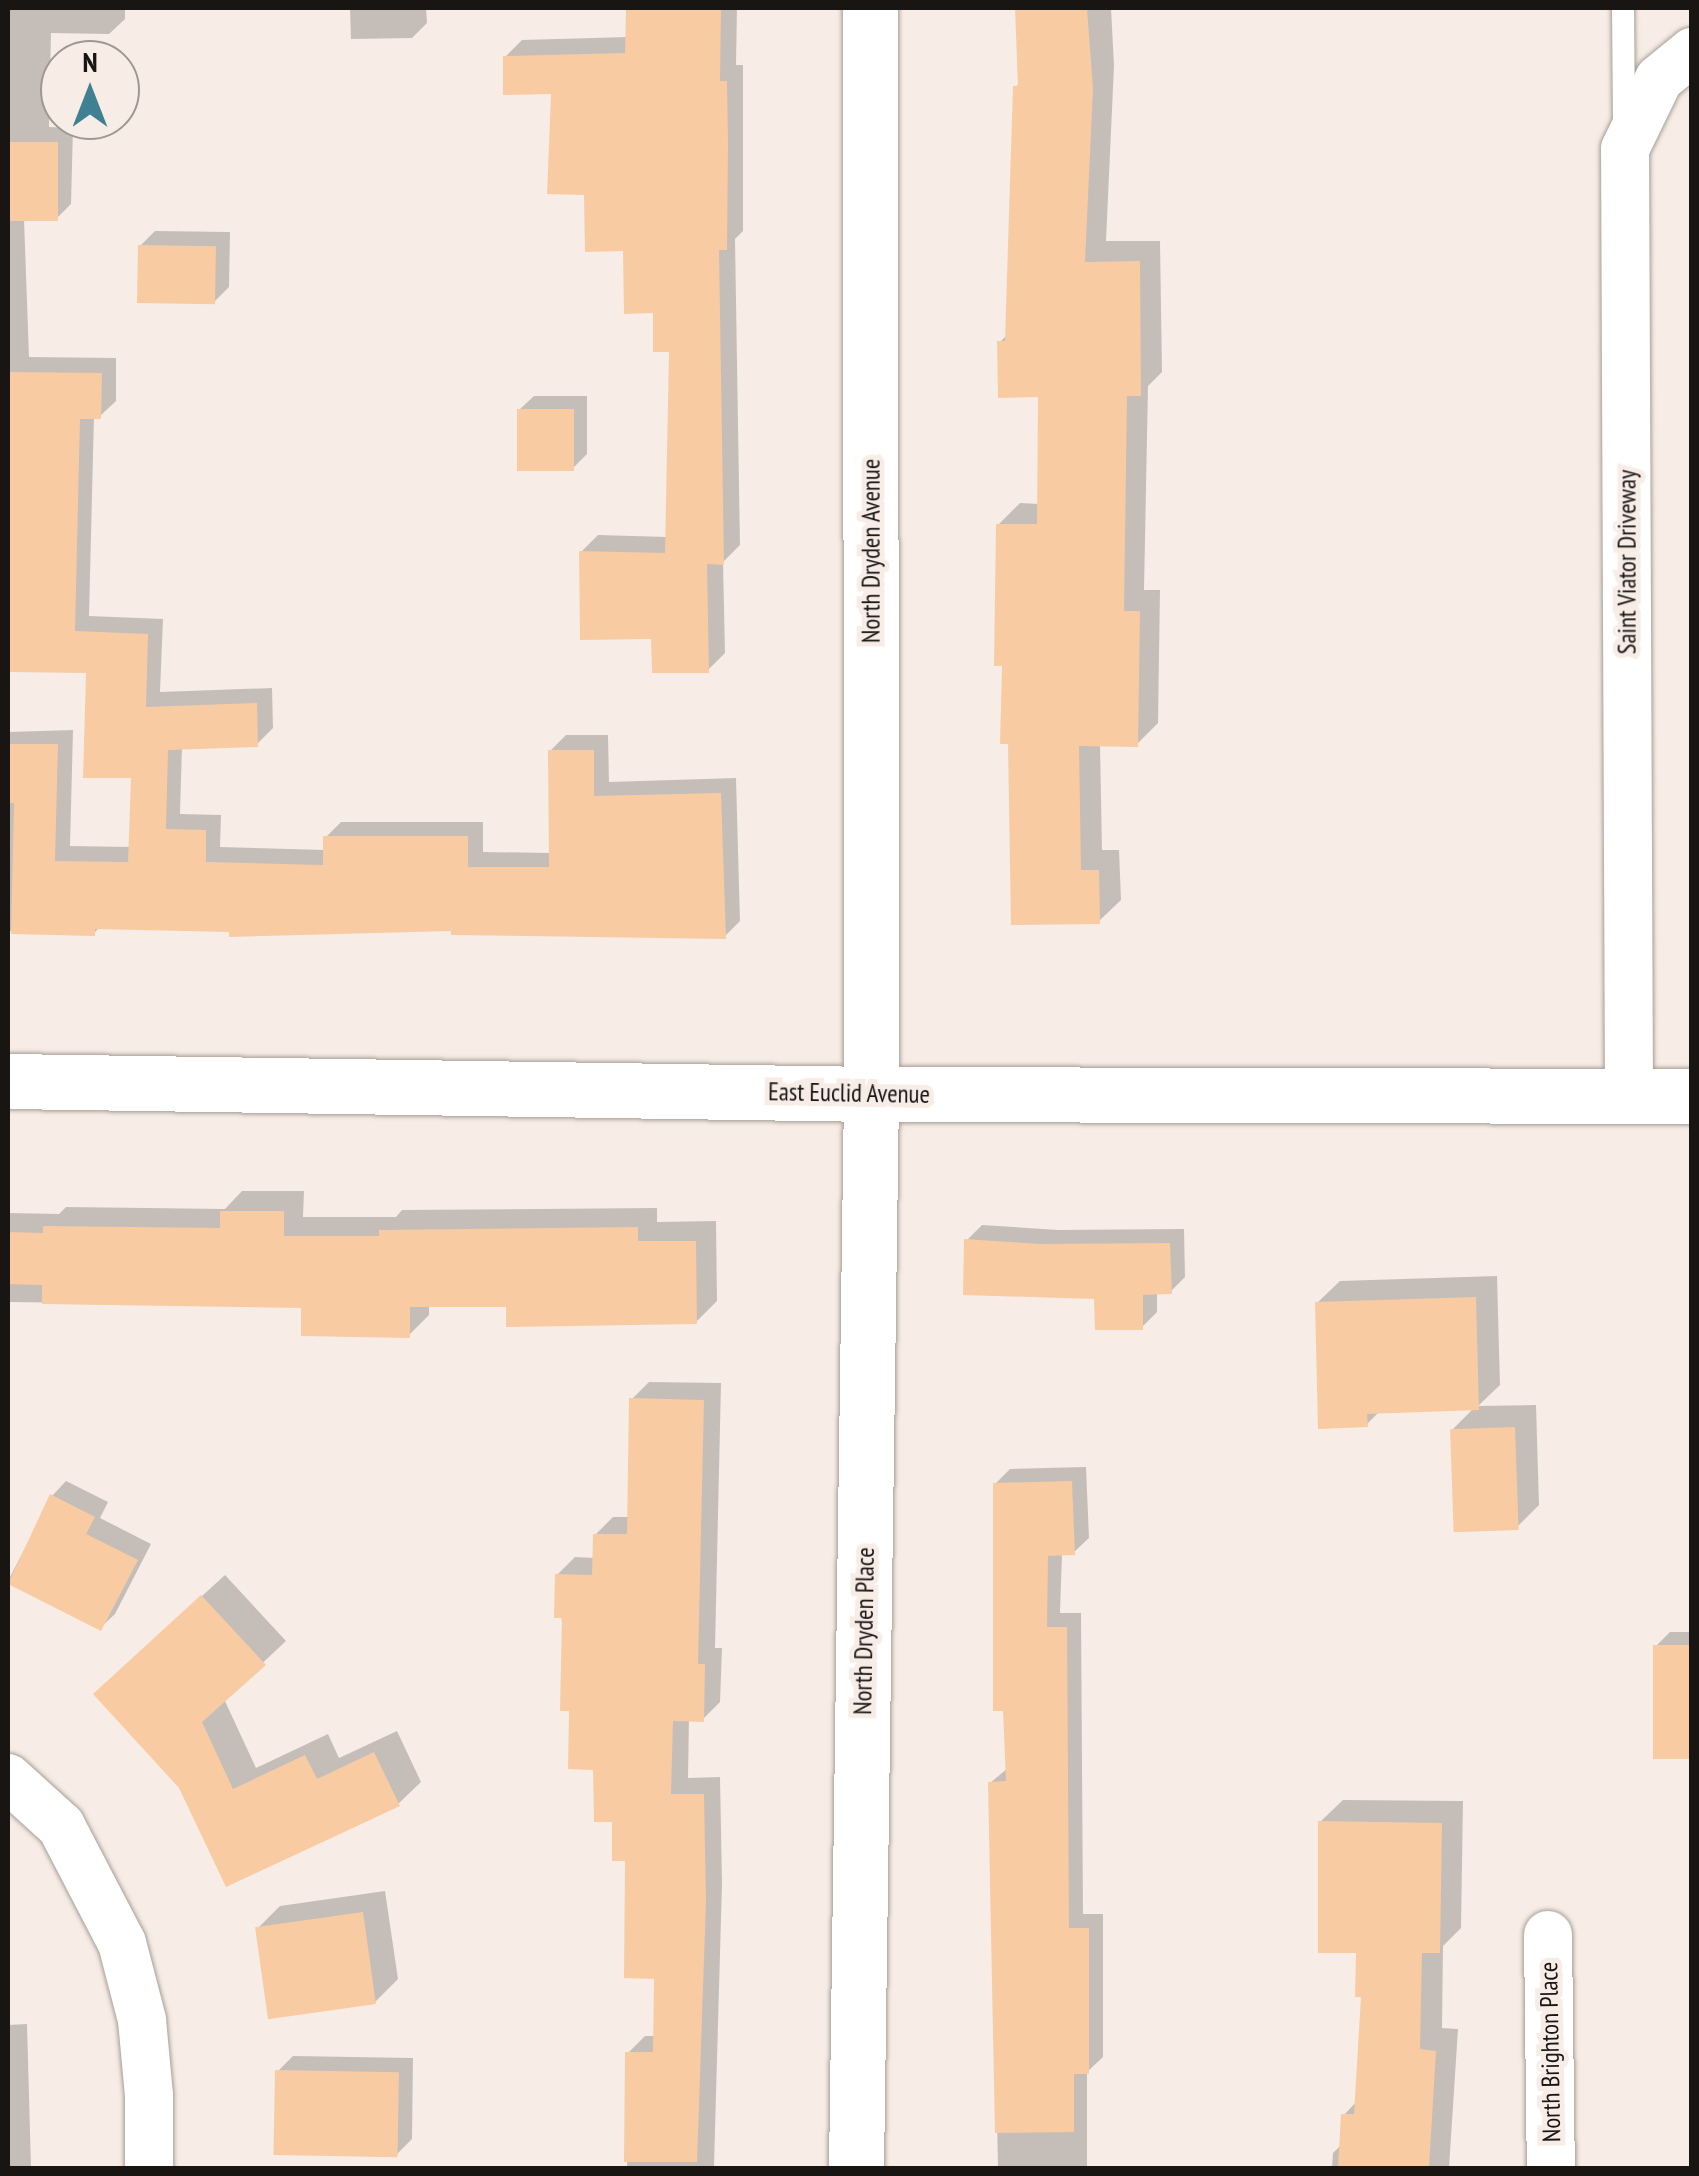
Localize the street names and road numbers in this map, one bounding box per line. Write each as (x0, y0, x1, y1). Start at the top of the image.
street label: North Dryden Avenue (856, 459, 886, 643)
street label: Saint Viator Driveway (1612, 469, 1642, 655)
street label: East Euclid Avenue (768, 1077, 930, 1109)
street label: North Dryden Place (848, 1547, 880, 1715)
street label: North Brighton Place (1533, 1962, 1567, 2142)

